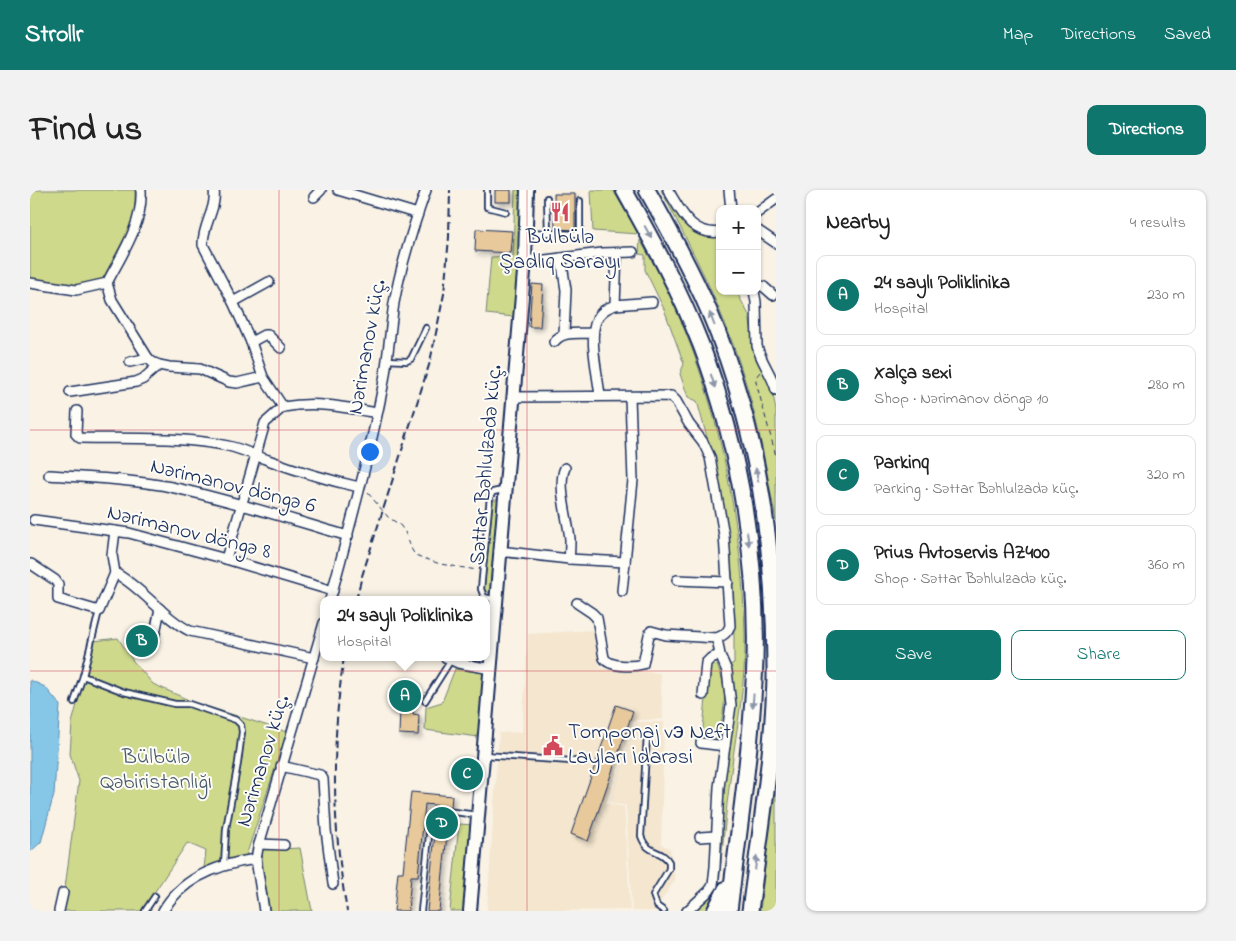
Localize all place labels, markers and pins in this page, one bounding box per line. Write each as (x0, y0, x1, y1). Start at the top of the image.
restaurant icon: Bülbülə Şadlıq Sarayı (549, 201, 571, 223)
place label: Bülbülə Şadlıq Sarayı (499, 222, 621, 280)
pin: B (126, 622, 158, 660)
pin: A (389, 677, 421, 715)
place label: Tomponaj vэ Neft Layları İdarəsi (568, 717, 732, 775)
public building icon: Tomponaj vэ Neft Layları İdarəsi (542, 735, 564, 757)
pin: C (451, 755, 483, 793)
pin: D (426, 804, 458, 842)

